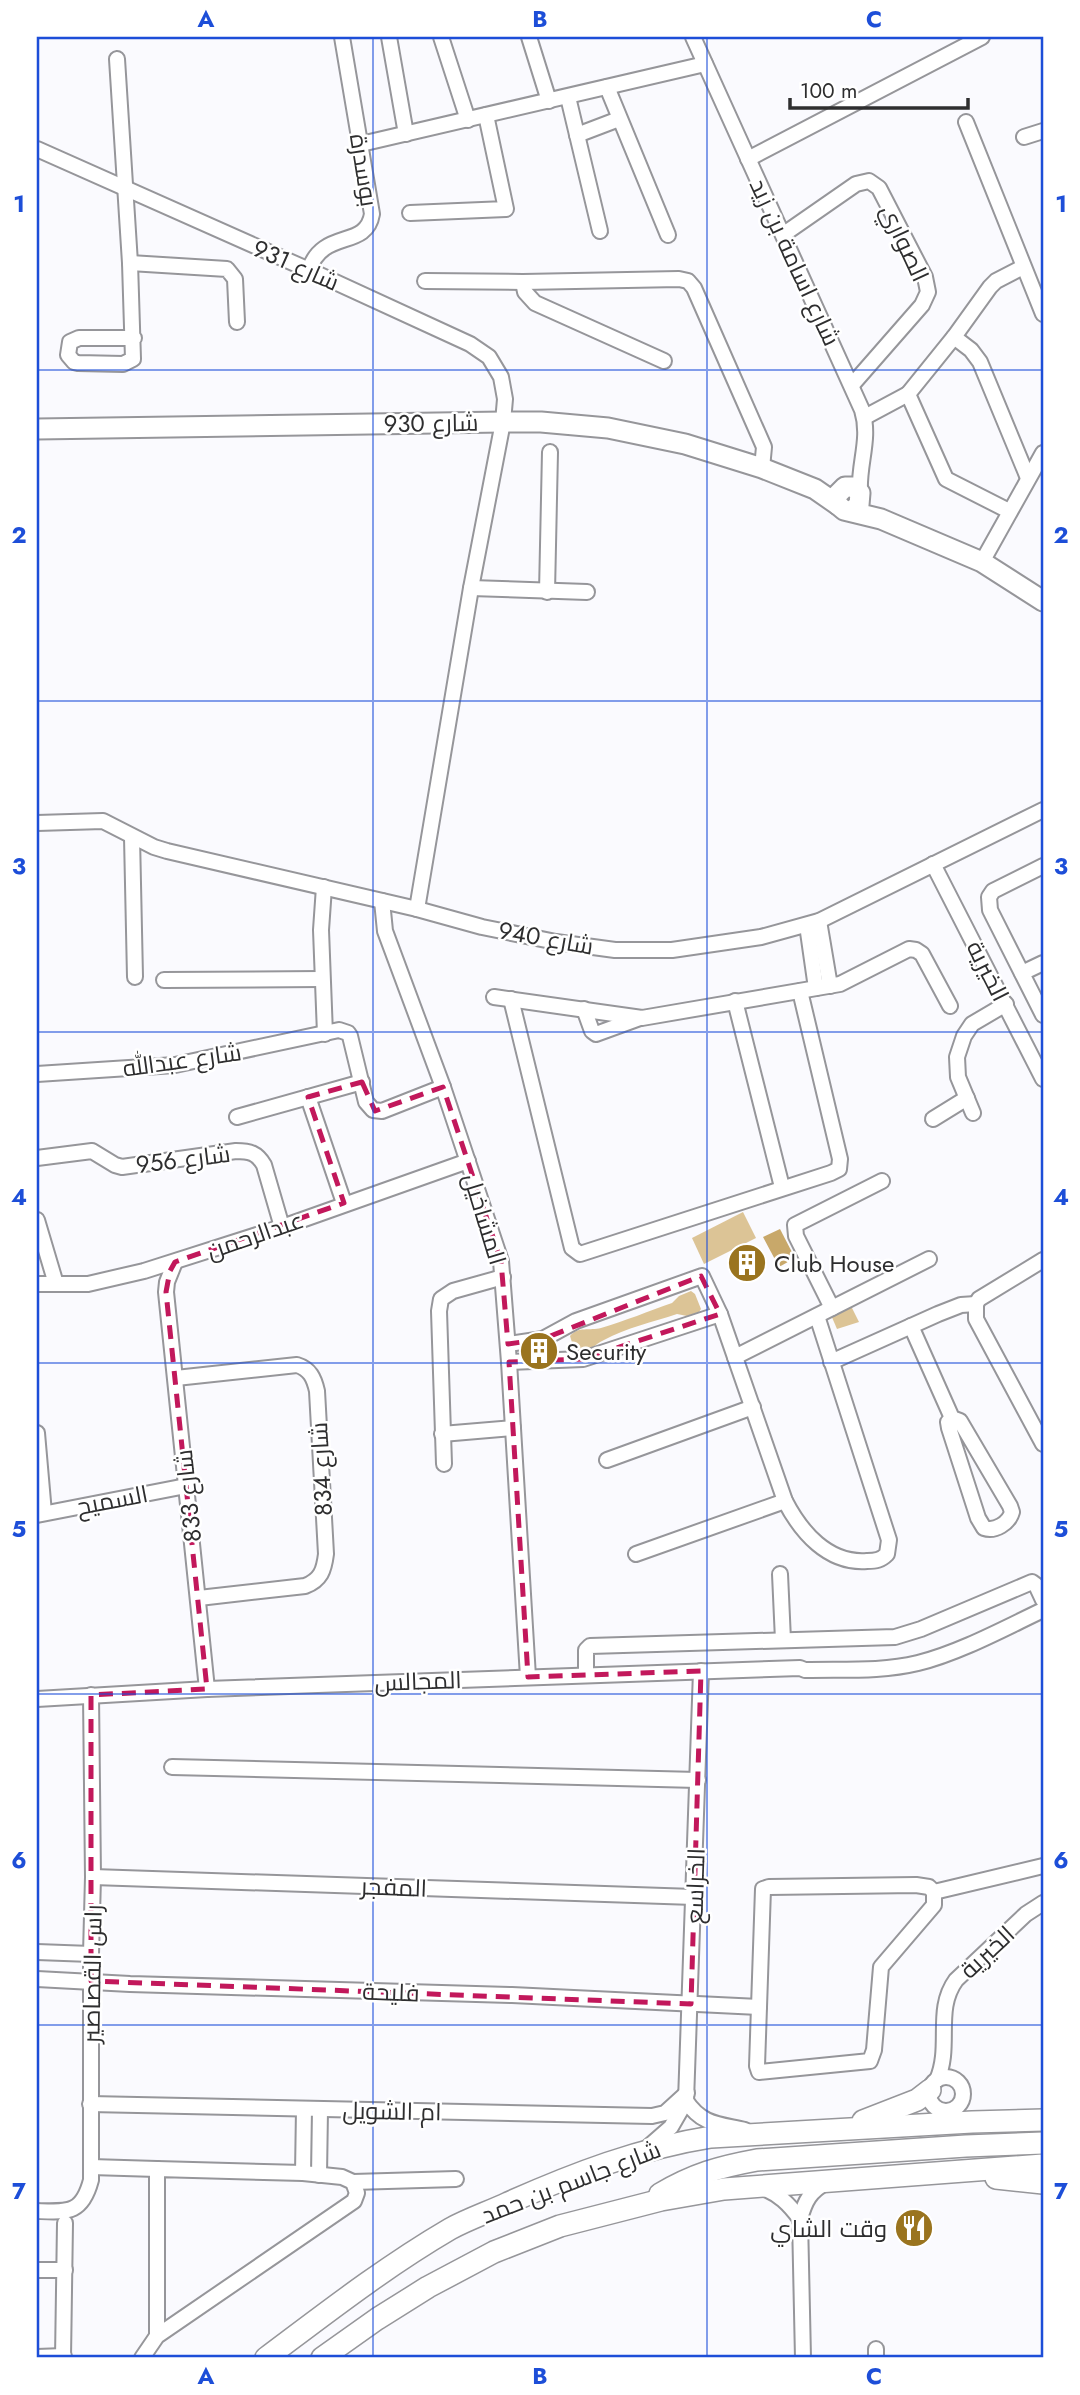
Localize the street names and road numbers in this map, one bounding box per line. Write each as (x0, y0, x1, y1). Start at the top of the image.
street label: بوسدرة (341, 131, 387, 209)
street label: شارع اسامة بن زيد (741, 172, 849, 352)
street label: الصواري (871, 199, 938, 288)
street label: شارع 931 (247, 230, 345, 300)
street label: شارع 930 (383, 405, 479, 441)
street label: شارع 940 (496, 912, 596, 964)
street label: الخيرية (958, 935, 1018, 1007)
street label: شارع عبدالله (120, 1034, 244, 1086)
street label: شارع 956 (134, 1136, 232, 1182)
street label: المشاخيل (455, 1169, 515, 1269)
street label: عبدالرحمن (202, 1202, 308, 1268)
street label: شارع 834 (301, 1421, 341, 1517)
street label: شارع 833 (166, 1448, 210, 1544)
street label: السميح (73, 1476, 151, 1524)
street label: المجالس (374, 1662, 462, 1700)
street label: الخراسع (676, 1847, 714, 1925)
street label: المفجر (358, 1868, 428, 1906)
street label: راس القصاصير (73, 1904, 111, 2046)
street label: الخيرية (952, 1917, 1022, 1987)
street label: فليحة (362, 1974, 420, 2010)
street label: ام الشويل (342, 2093, 442, 2129)
street label: شارع جاسم بن حمد (476, 2132, 666, 2232)

